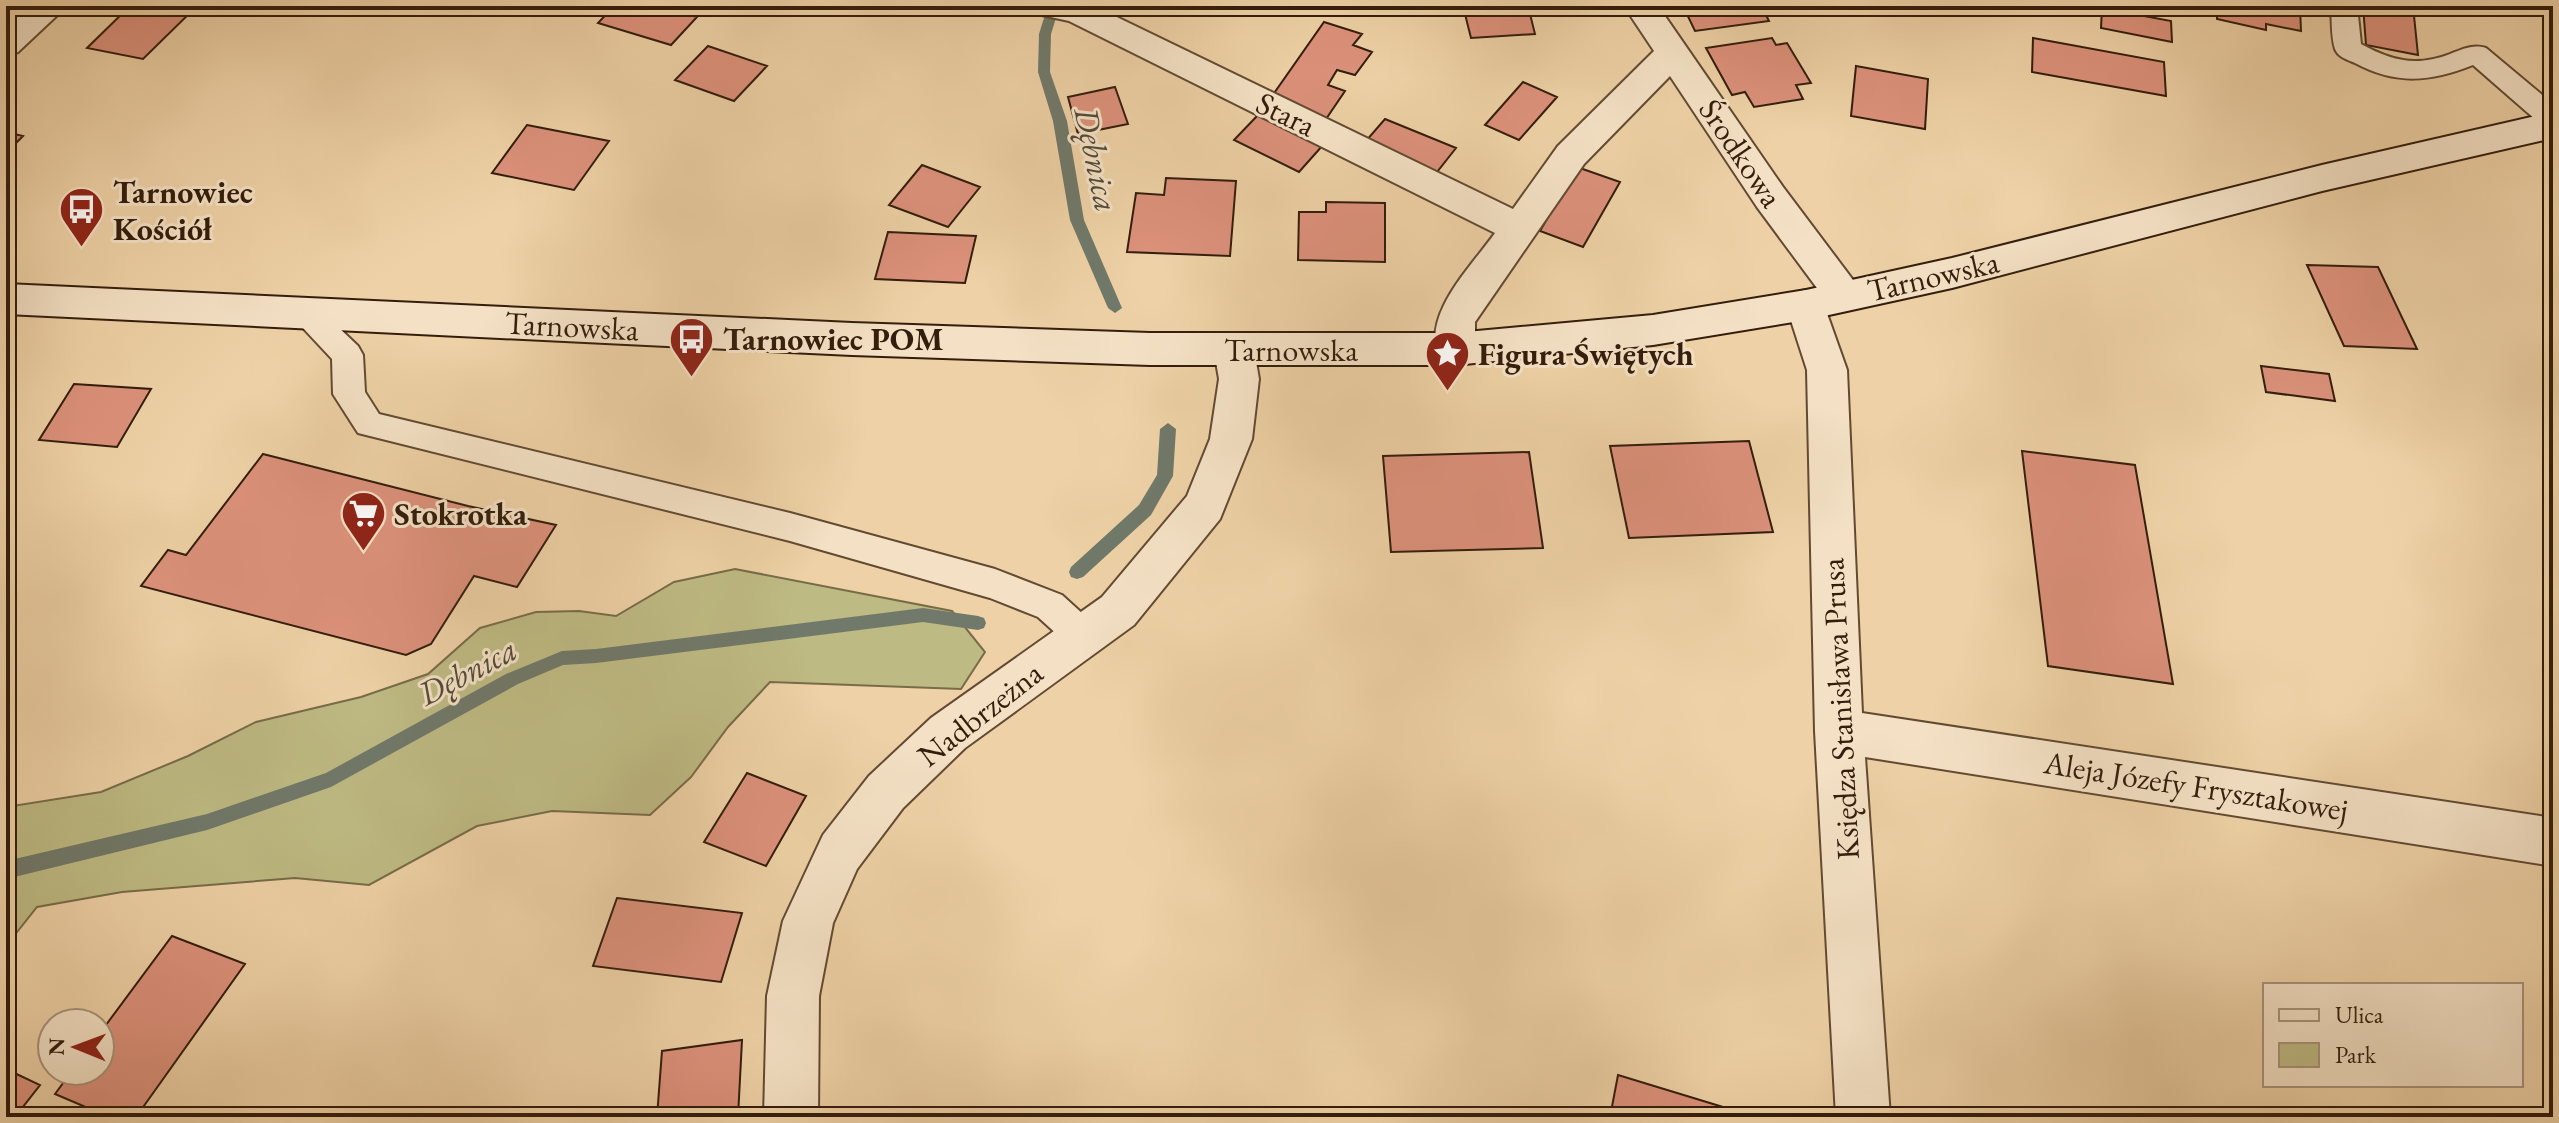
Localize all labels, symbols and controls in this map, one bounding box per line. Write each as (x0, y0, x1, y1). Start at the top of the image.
street label: Stara (1249, 82, 1323, 146)
street label: Środkowa (1689, 91, 1793, 216)
water label: Dębnica (1064, 102, 1130, 215)
place label: Tarnowiec Kościół (113, 171, 253, 250)
bus stop icon: Tarnowiec Kościół (58, 186, 106, 249)
street label: Tarnowska (1863, 240, 2003, 312)
street label: Tarnowska (504, 302, 640, 350)
bus stop icon: Tarnowiec POM (668, 315, 716, 378)
place label: Tarnowiec POM (723, 318, 944, 360)
street label: Tarnowska (1224, 329, 1358, 371)
place icon: Figura Świętych (1423, 330, 1471, 393)
place label: Figura Świętych (1478, 333, 1694, 375)
supermarket icon: Stokrotka (339, 490, 387, 553)
place label: Stokrotka (394, 493, 528, 535)
street label: Księdza Stanisława Prusa (1811, 557, 1869, 861)
water label: Dębnica (409, 627, 524, 716)
street label: Nadbrzeżna (909, 652, 1051, 776)
street label: Aleja Józefy Frysztakowej (2040, 741, 2351, 831)
legend (2263, 983, 2523, 1087)
text: Ulica (2335, 999, 2384, 1030)
north arrow (36, 1007, 116, 1087)
text: N (42, 1037, 71, 1056)
text: Park (2335, 1039, 2377, 1070)

